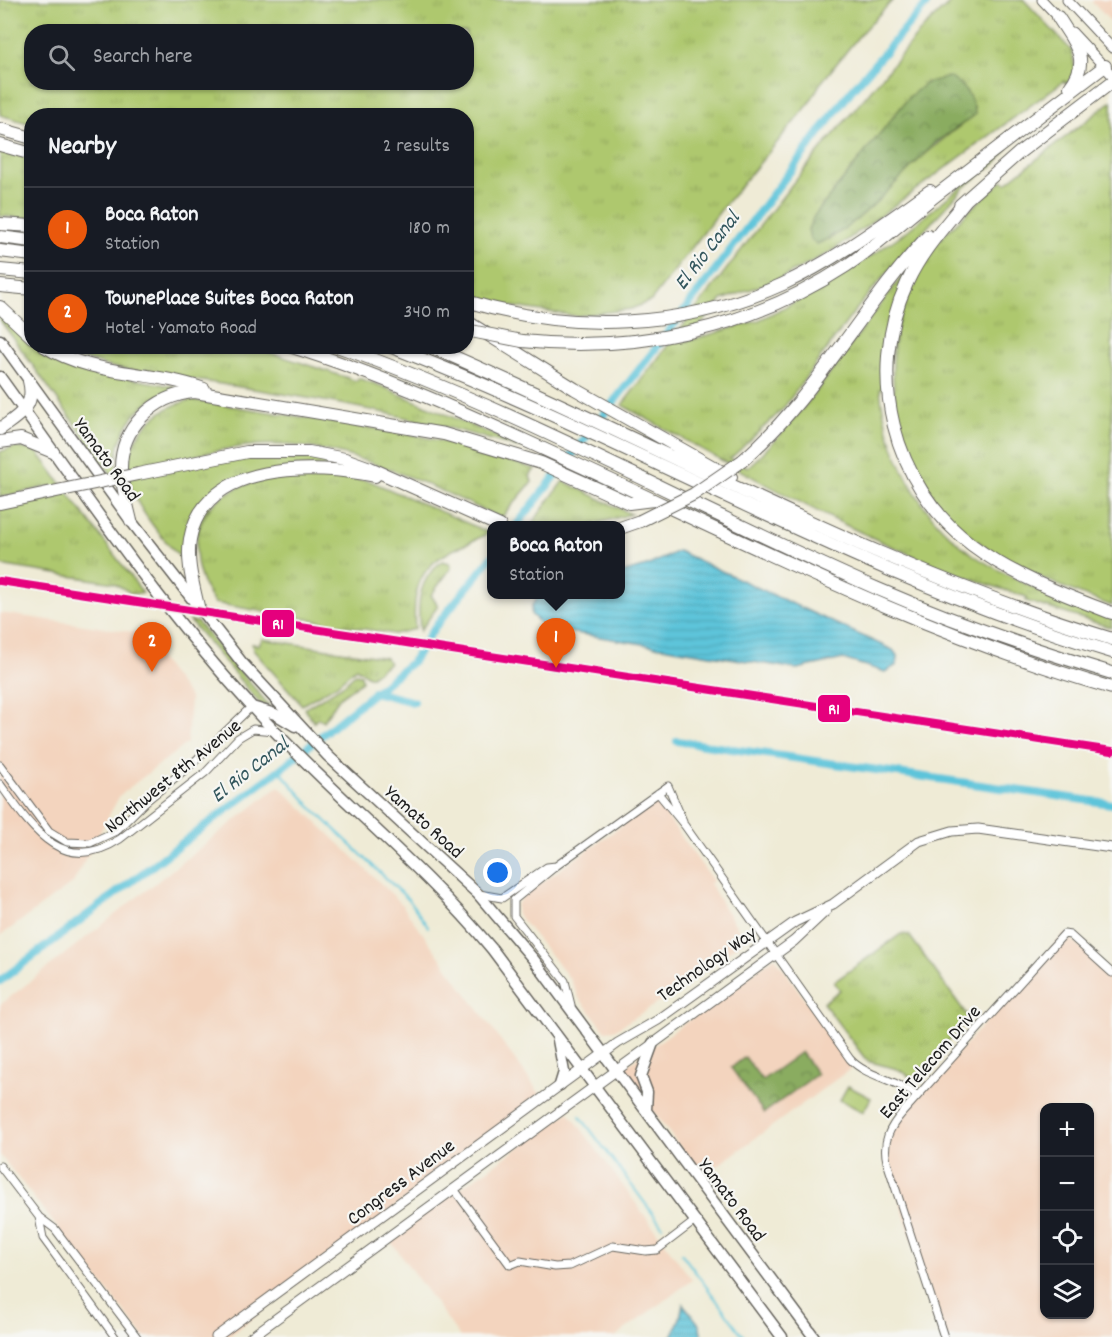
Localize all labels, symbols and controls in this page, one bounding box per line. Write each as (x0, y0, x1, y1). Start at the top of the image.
search box (24, 24, 474, 90)
icon: search (45, 41, 78, 74)
text: Search here (93, 42, 192, 73)
text: Nearby (48, 129, 116, 166)
text: 2 results (383, 133, 450, 161)
text: Boca Raton (105, 200, 199, 231)
water label: El Rio Canal (668, 205, 750, 297)
text: 1 (65, 215, 70, 243)
text: 180 m (408, 215, 450, 243)
text: Station (105, 231, 160, 259)
text: TownePlace Suites Boca Raton (105, 284, 354, 315)
text: 2 (63, 299, 72, 327)
text: 340 m (404, 299, 450, 327)
text: Hotel · Yamato Road (105, 315, 257, 343)
street label: Yamato Road (65, 413, 146, 509)
popup (487, 521, 625, 599)
text: Boca Raton (509, 531, 603, 562)
text: Station (509, 562, 564, 590)
line badge: R1 (261, 609, 295, 638)
text: R1 (272, 614, 284, 637)
pin: 1 (536, 618, 576, 668)
pin: 2 (132, 622, 172, 672)
line badge: R1 (817, 694, 851, 723)
text: R1 (828, 699, 840, 722)
street label: Northwest 8th Avenue (100, 713, 248, 841)
water label: El Rio Canal (205, 730, 298, 812)
street label: Yamato Road (377, 780, 469, 866)
your location (483, 858, 512, 887)
street label: Technology Way (652, 920, 764, 1010)
street label: East Telecom Drive (874, 1000, 989, 1126)
map controls (1040, 1103, 1094, 1319)
button: + (1040, 1103, 1094, 1157)
street label: Congress Avenue (342, 1133, 462, 1233)
street label: Yamato Road (690, 1153, 771, 1248)
button: − (1040, 1157, 1094, 1211)
button: locate (1040, 1211, 1094, 1265)
button: layers (1040, 1265, 1094, 1319)

